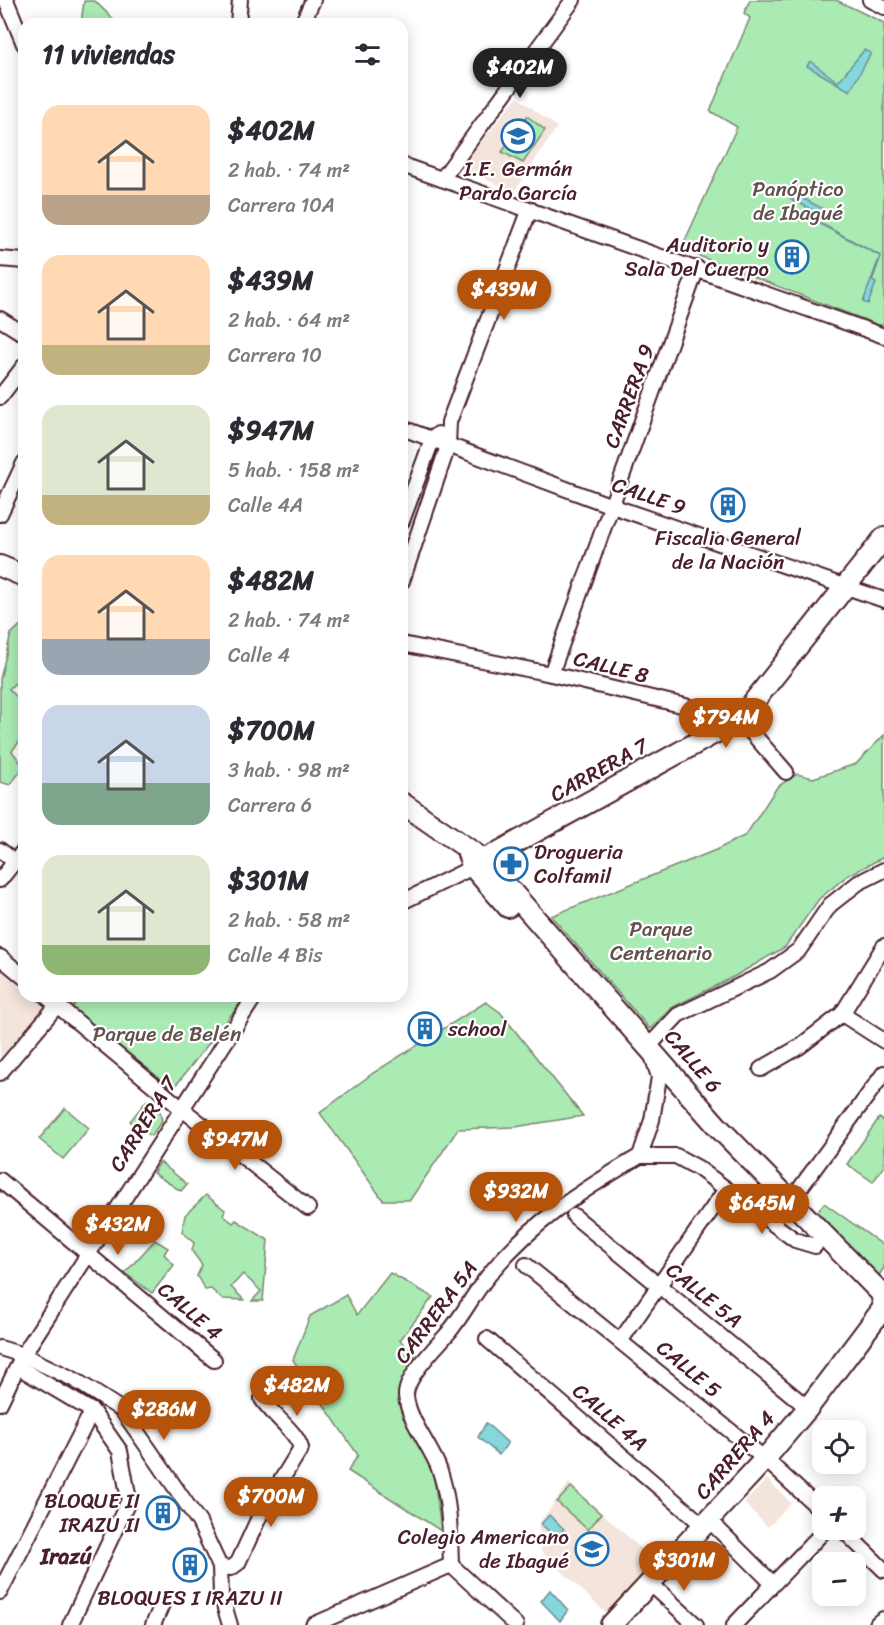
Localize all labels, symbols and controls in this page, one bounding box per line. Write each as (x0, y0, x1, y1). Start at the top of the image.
text: 11 viviendas (42, 31, 175, 77)
icon: filters (351, 38, 384, 71)
pin: $402M (478, 48, 562, 99)
text: $402M (487, 50, 553, 85)
text: $402M (228, 107, 314, 153)
school or university icon: I.E. Germán Pardo García (500, 118, 536, 154)
icon: home (90, 129, 162, 201)
place label: I.E. Germán Pardo García (459, 150, 578, 212)
text: 2 hab. · 74 m² (228, 153, 350, 188)
park label: Panóptico de Ibagué (752, 170, 844, 232)
text: Carrera 10A (228, 188, 335, 223)
place label: Auditorio y Sala Del Cuerpo (624, 226, 769, 288)
building icon: Auditorio y Sala Del Cuerpo (774, 239, 810, 275)
text: $439M (228, 257, 313, 303)
pin: $439M (462, 270, 546, 321)
text: $439M (471, 272, 537, 307)
icon: home (90, 279, 162, 351)
text: 2 hab. · 64 m² (228, 303, 350, 338)
text: Carrera 10 (228, 338, 322, 373)
street label: CARRERA 9 (593, 338, 665, 454)
text: $947M (228, 407, 314, 453)
icon: home (90, 429, 162, 501)
text: 5 hab. · 158 m² (228, 453, 360, 488)
street label: CALLE 9 (607, 466, 691, 526)
building icon: Fiscalia General de la Nación (710, 487, 746, 523)
text: Calle 4A (228, 488, 303, 523)
place label: Fiscalia General de la Nación (655, 519, 802, 581)
text: $482M (228, 557, 314, 603)
icon: home (90, 579, 162, 651)
text: 2 hab. · 74 m² (228, 603, 350, 638)
text: Calle 4 (228, 638, 290, 673)
street label: CALLE 8 (570, 639, 653, 695)
pin: $794M (684, 698, 768, 749)
text: $794M (693, 700, 759, 735)
text: $700M (228, 707, 314, 753)
street label: CARRERA 7 (543, 726, 657, 813)
icon: home (90, 729, 162, 801)
text: 3 hab. · 98 m² (228, 753, 350, 788)
text: Carrera 6 (228, 788, 312, 823)
place label: Drogueria Colfamil (534, 833, 623, 895)
pharmacy icon: Drogueria Colfamil (493, 846, 529, 882)
text: $301M (228, 857, 309, 903)
icon: home (90, 879, 162, 951)
text: 2 hab. · 58 m² (228, 903, 350, 938)
park label: Parque Centenario (610, 910, 712, 972)
text: Calle 4 Bis (228, 938, 322, 973)
place label: school (447, 1010, 507, 1048)
building icon: school (407, 1011, 443, 1047)
park label: Parque de Belén (93, 1015, 241, 1053)
street label: CALLE 6 (654, 1020, 732, 1102)
street label: CARRERA 7 (98, 1067, 189, 1180)
pin: $947M (193, 1120, 277, 1171)
text: $947M (202, 1122, 268, 1157)
pin: $932M (474, 1172, 558, 1223)
text: $932M (484, 1174, 548, 1209)
pin: $645M (720, 1184, 804, 1235)
text: $645M (729, 1186, 795, 1221)
pin: $432M (76, 1205, 160, 1256)
text: $432M (86, 1207, 150, 1242)
street label: CARRERA 5A (384, 1252, 488, 1372)
street label: CALLE 5A (657, 1252, 751, 1338)
street label: CALLE 4 (149, 1272, 231, 1350)
street label: CALLE 5 (648, 1330, 731, 1408)
pin: $482M (255, 1366, 339, 1417)
text: $482M (264, 1368, 330, 1403)
street label: CALLE 4A (564, 1373, 656, 1461)
pin: $286M (122, 1390, 206, 1441)
text: $286M (132, 1392, 196, 1427)
street label: CARRERA 4 (685, 1401, 785, 1509)
map controls (812, 1420, 866, 1606)
button: locate (812, 1420, 866, 1474)
pin: $700M (229, 1477, 313, 1528)
text: $700M (238, 1479, 304, 1514)
place label: BLOQUE II IRAZU II (44, 1482, 141, 1544)
button: + (812, 1486, 866, 1540)
building icon: BLOQUE II IRAZU II (145, 1495, 181, 1531)
place label: Colegio Americano de Ibagué (398, 1518, 569, 1580)
school or university icon: Colegio Americano de Ibagué (574, 1531, 610, 1567)
district label: Irazú (39, 1537, 93, 1576)
pin: $301M (642, 1541, 726, 1592)
text: $301M (653, 1543, 715, 1578)
building icon: BLOQUES I IRAZU II (172, 1547, 208, 1583)
button: − (812, 1552, 866, 1606)
place label: BLOQUES I IRAZU II (97, 1579, 283, 1617)

